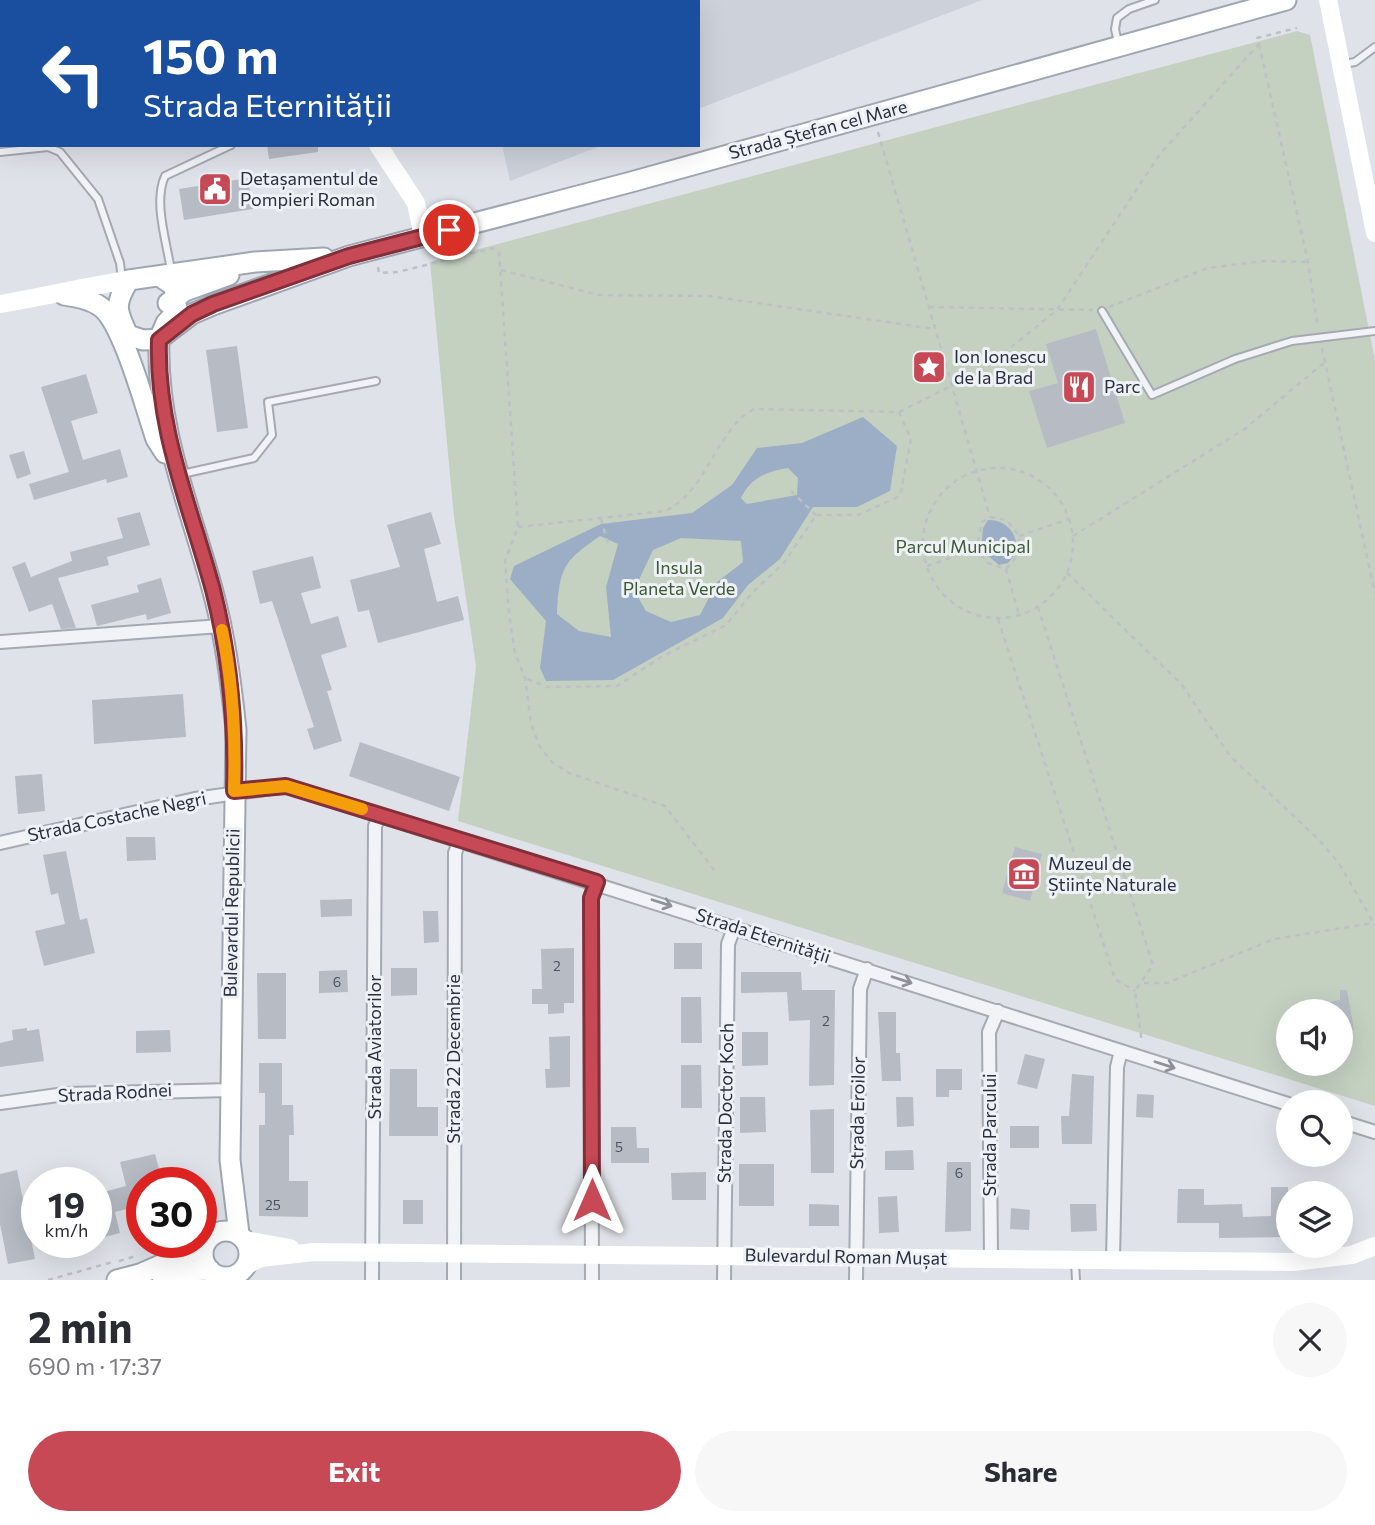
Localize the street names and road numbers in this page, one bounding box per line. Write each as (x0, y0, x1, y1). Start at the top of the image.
street label: Strada Ștefan cel Mare (726, 95, 910, 164)
street label: Strada Costache Negri (25, 786, 208, 846)
street label: Bulevardul Republicii (219, 828, 243, 998)
street label: Strada Eternității (693, 903, 833, 968)
street label: Strada 22 Decembrie (442, 974, 464, 1144)
street label: Strada Aviatorilor (363, 975, 385, 1119)
street label: Strada Doctor Koch (713, 1023, 737, 1183)
street label: Strada Eroilor (845, 1056, 869, 1170)
street label: Strada Parcului (978, 1073, 1000, 1197)
street label: Strada Rodnei (57, 1078, 173, 1106)
street label: Bulevardul Roman Mușat (744, 1243, 948, 1270)

